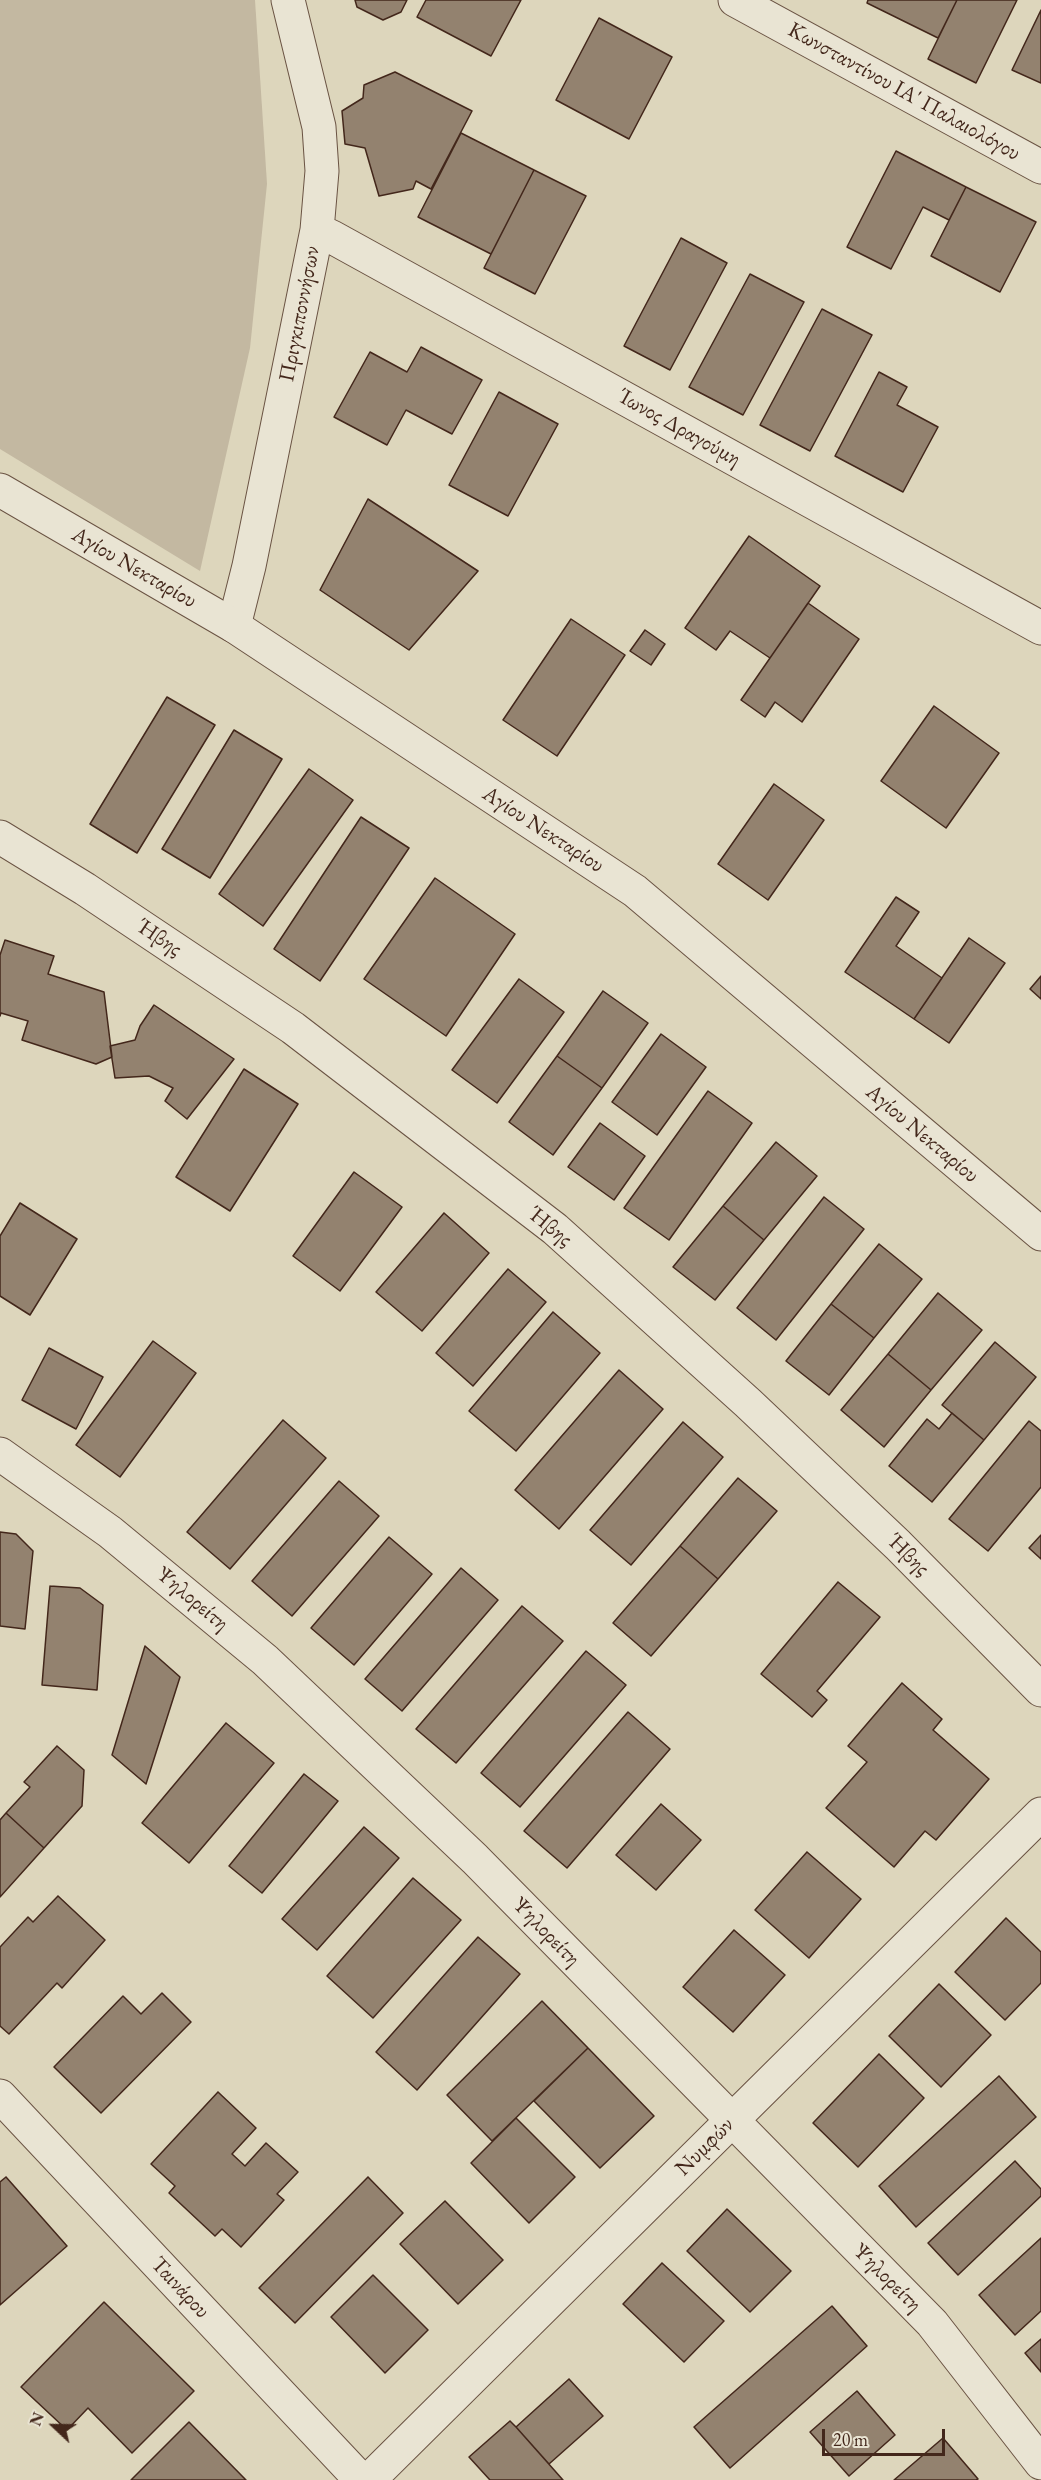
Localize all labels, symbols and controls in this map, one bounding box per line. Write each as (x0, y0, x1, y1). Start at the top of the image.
street label: Κωνσταντίνου ΙΑ' Παλαιολόγου (783, 17, 1025, 167)
street label: Πριγκιποννήσων (274, 244, 326, 384)
street label: Ίωνος Δραγούμη (613, 383, 745, 473)
street label: Αγίου Νεκταρίου (67, 522, 201, 614)
street label: Αγίου Νεκταρίου (477, 781, 609, 879)
street label: Ήβης (131, 913, 187, 963)
street label: Αγίου Νεκταρίου (860, 1079, 984, 1189)
street label: Ήβης (522, 1201, 578, 1253)
street label: Ήβης (881, 1528, 935, 1582)
street label: Ψηλορείτη (150, 1561, 234, 1637)
street label: Ψηλορείτη (506, 1892, 586, 1972)
street label: Νυμφών (670, 2112, 740, 2182)
street label: Ψηλορείτη (847, 2238, 927, 2318)
street label: Ταινάρου (145, 2252, 215, 2324)
north arrow (24, 2396, 84, 2456)
text: N (25, 2409, 49, 2429)
scale bar (825, 2417, 948, 2455)
text: 20 m (833, 2428, 868, 2451)

